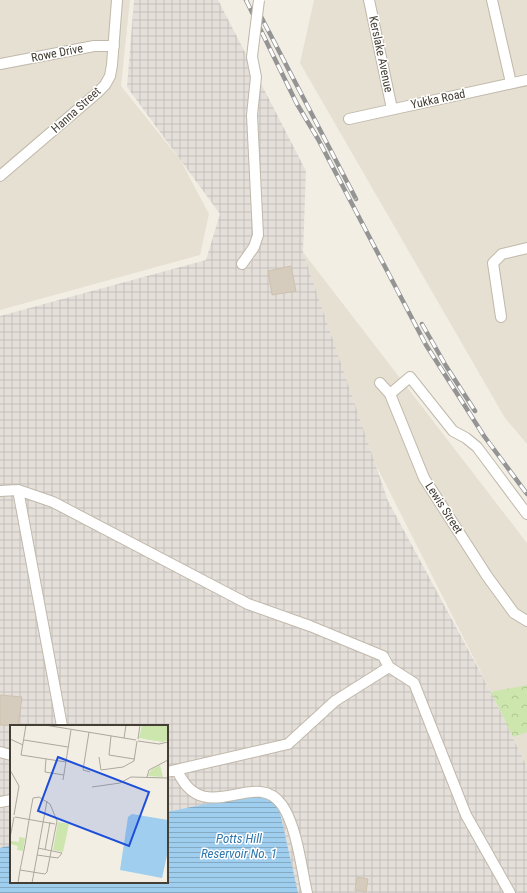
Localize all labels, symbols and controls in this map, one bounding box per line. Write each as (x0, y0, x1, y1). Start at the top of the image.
street label: Kerslake Avenue (366, 14, 396, 94)
street label: Rowe Drive (30, 41, 84, 65)
street label: Hanna Street (48, 84, 104, 136)
street label: Yukka Road (410, 86, 467, 112)
street label: Lewis Street (422, 480, 466, 537)
inset map (10, 725, 168, 883)
water label: Potts Hill Reservoir No. 1 (201, 831, 277, 861)

